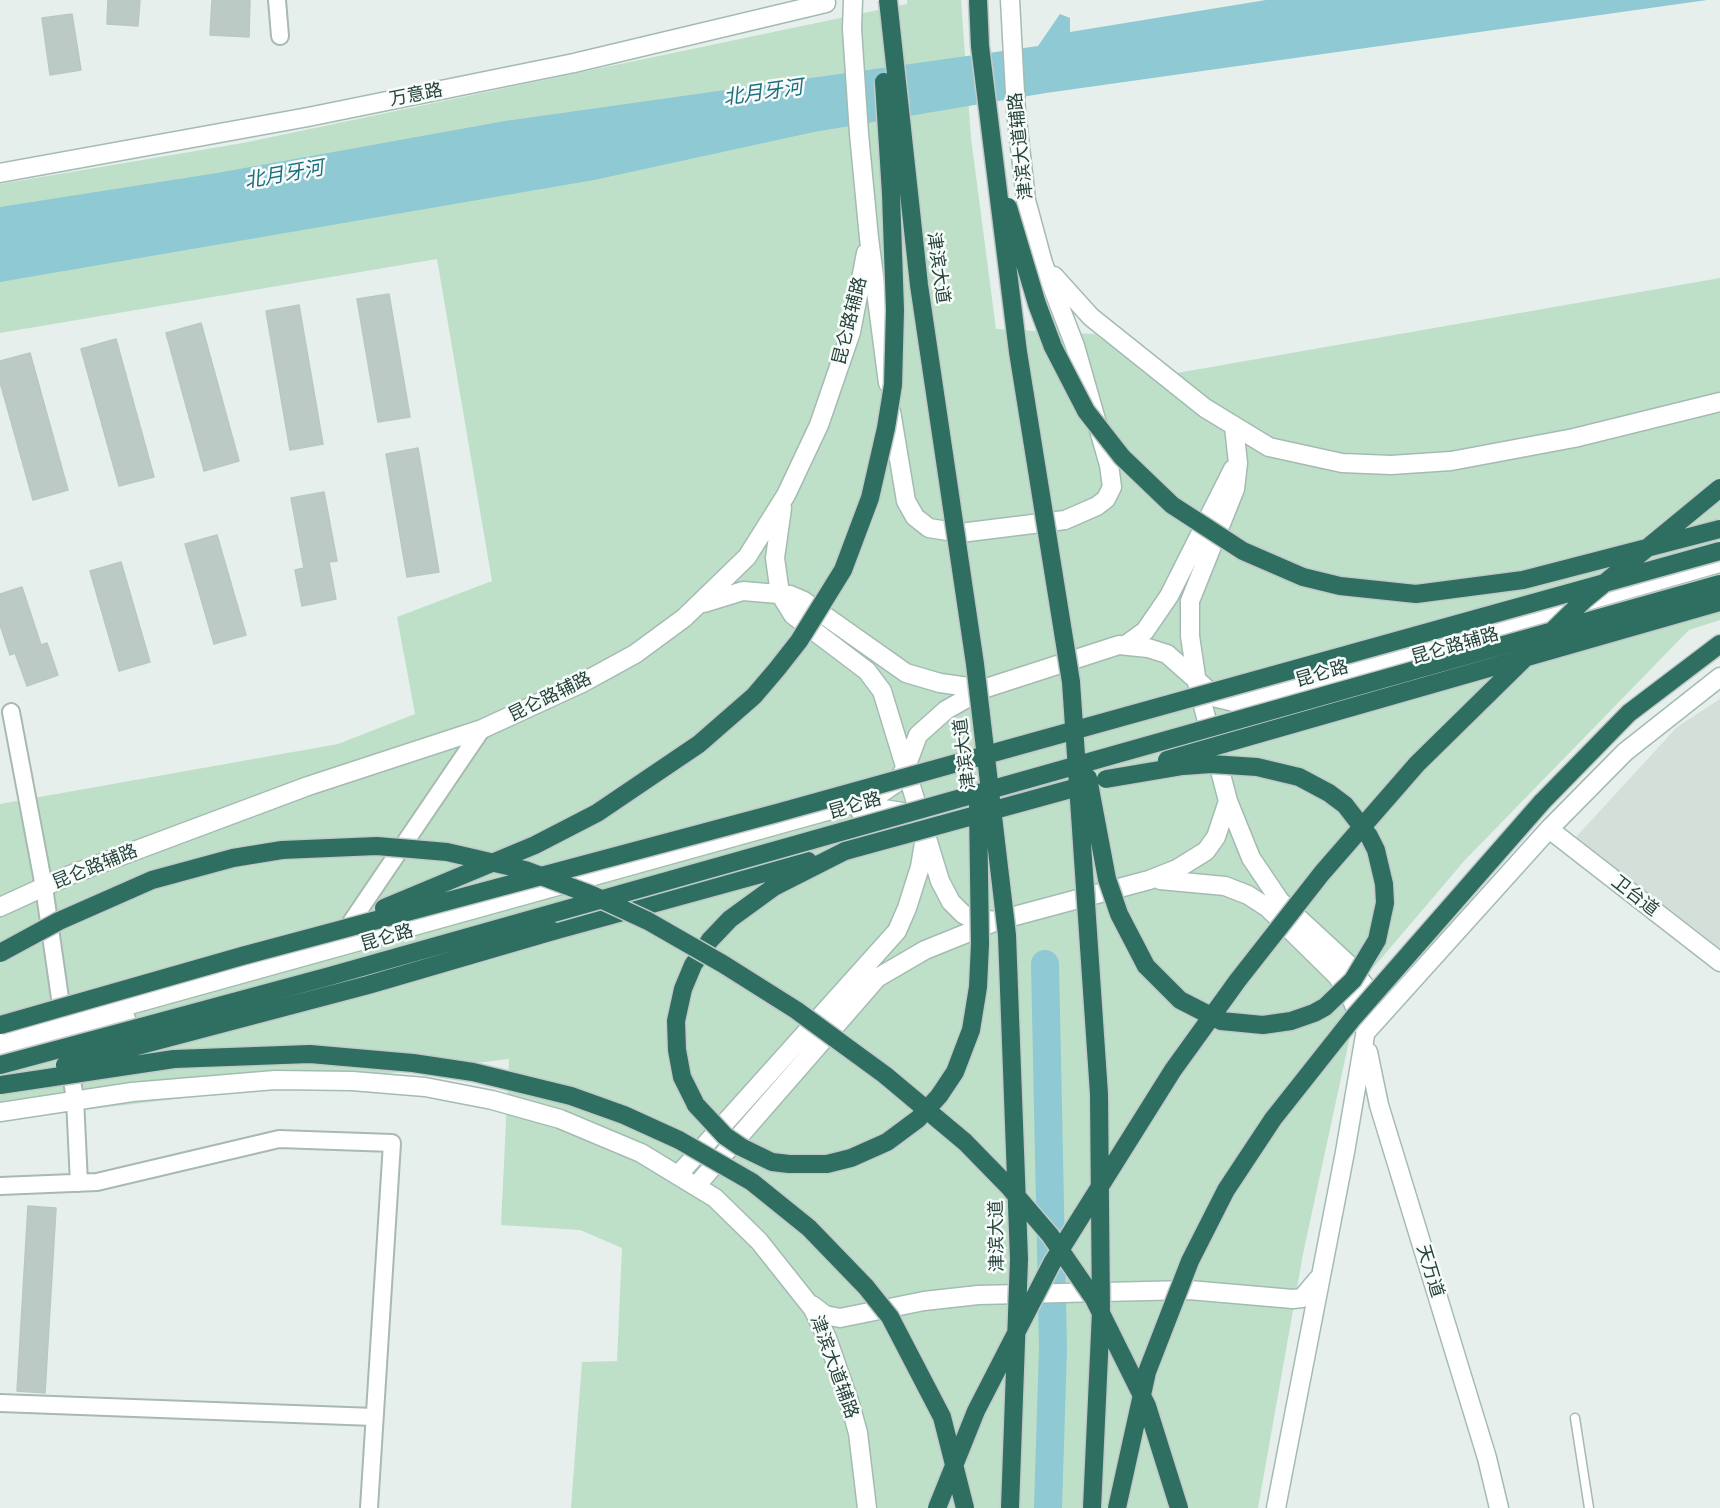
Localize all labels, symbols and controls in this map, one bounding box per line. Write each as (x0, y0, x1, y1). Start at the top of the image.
water label: 北月牙河 (722, 76, 804, 110)
street label: 万意路 (387, 79, 445, 111)
street label: 津滨大道辅路 (1005, 91, 1037, 201)
water label: 北月牙河 (243, 156, 325, 194)
street label: 津滨大道 (922, 231, 954, 305)
street label: 昆仑路辅路 (829, 275, 871, 367)
street label: 昆仑路辅路 (1409, 623, 1501, 669)
street label: 昆仑路 (1293, 656, 1351, 692)
street label: 昆仑路辅路 (505, 668, 595, 726)
street label: 津滨大道 (950, 717, 980, 791)
street label: 昆仑路 (826, 788, 884, 824)
street label: 昆仑路辅路 (49, 840, 141, 894)
street label: 卫台道 (1607, 871, 1663, 921)
street label: 昆仑路 (358, 920, 416, 956)
street label: 津滨大道 (986, 1200, 1008, 1272)
street label: 天万道 (1412, 1242, 1448, 1300)
street label: 津滨大道辅路 (805, 1313, 863, 1421)

